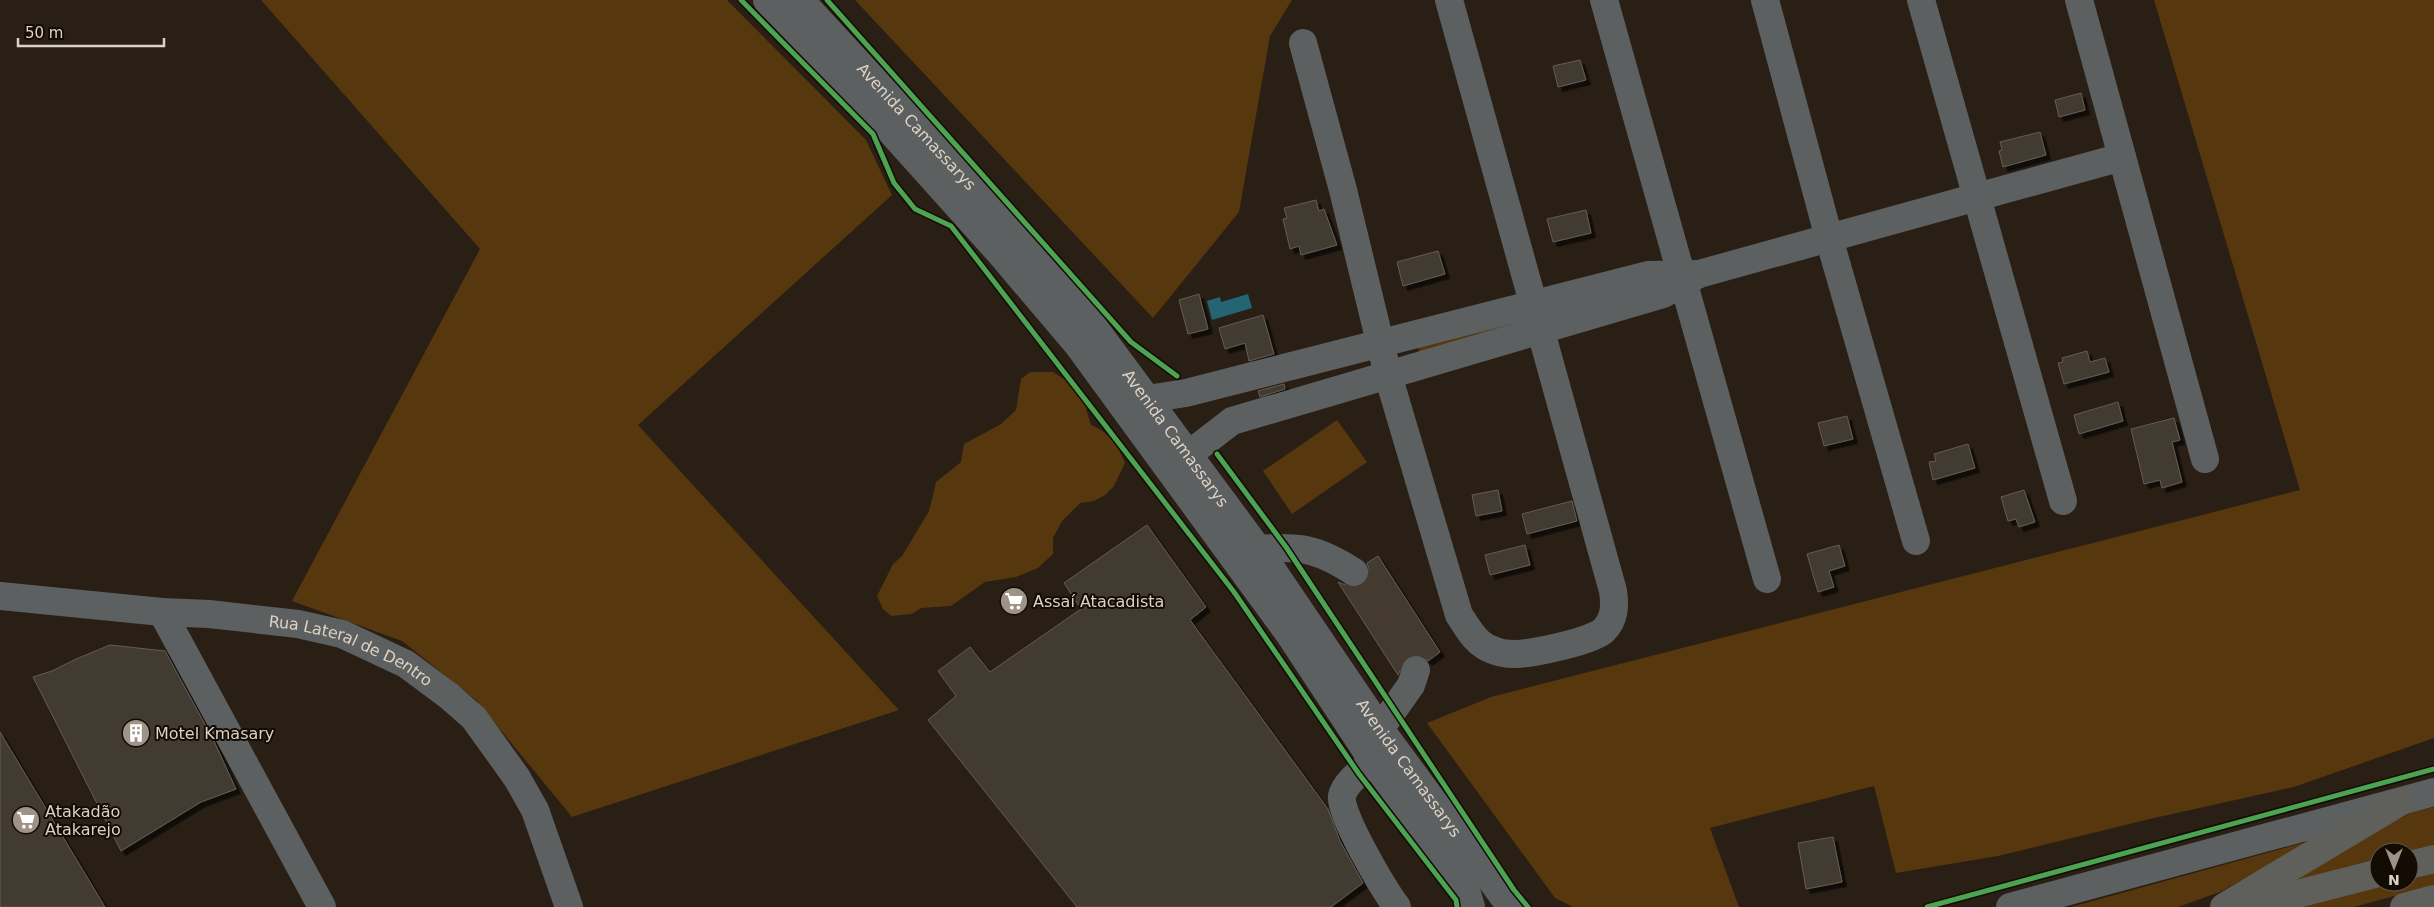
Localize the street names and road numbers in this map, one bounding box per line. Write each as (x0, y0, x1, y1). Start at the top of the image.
street label: Avenida Camassarys (853, 59, 980, 194)
street label: Avenida Camassarys (1119, 366, 1233, 511)
street label: Rua Lateral de Dentro (268, 611, 436, 690)
street label: Avenida Camassarys (1353, 695, 1466, 841)

